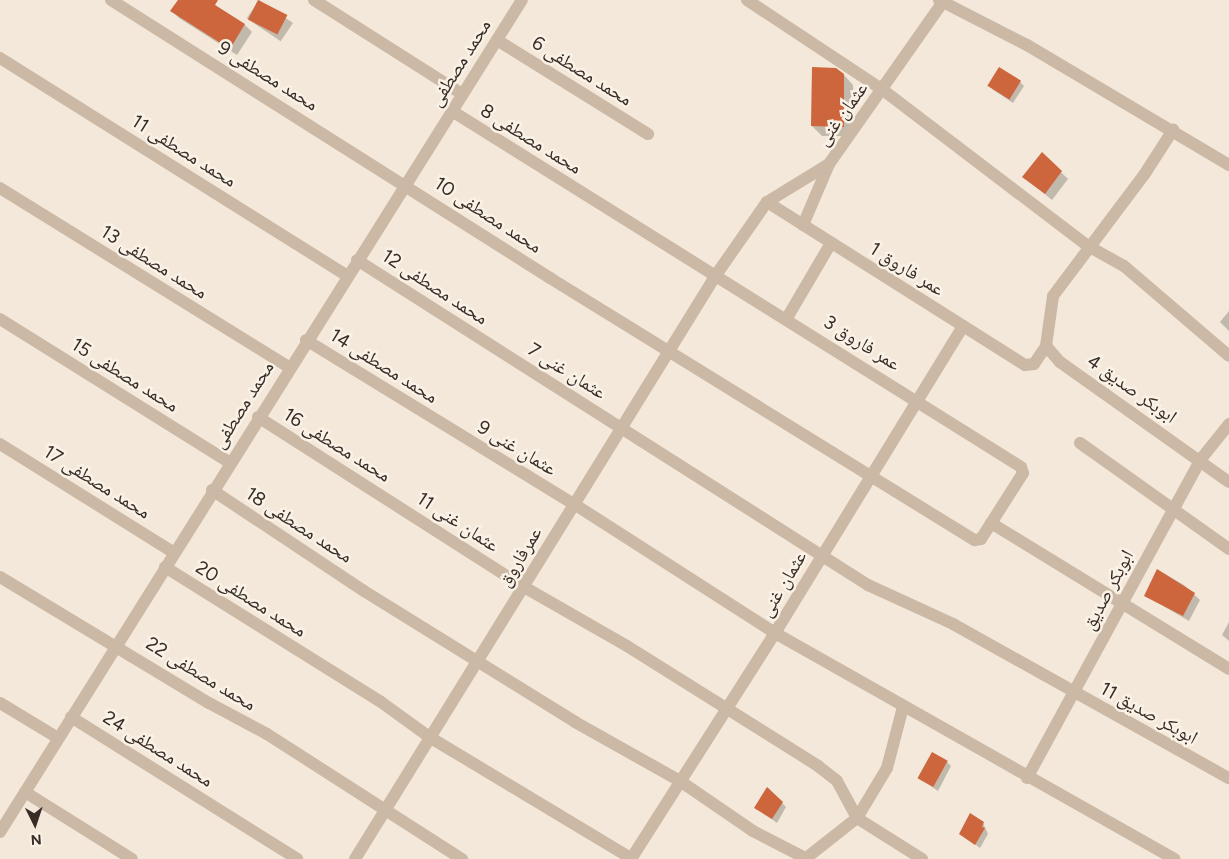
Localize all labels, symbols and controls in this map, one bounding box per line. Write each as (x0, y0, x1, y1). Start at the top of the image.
street label: محمد مصطفی (424, 15, 496, 111)
street label: محمد مصطفی 6 (528, 31, 636, 111)
street label: محمد مصطفی 9 (214, 36, 322, 116)
street label: عثمان غنی (811, 78, 873, 150)
street label: محمد مصطفی 8 (476, 99, 586, 179)
street label: محمد مصطفی 11 (127, 110, 241, 192)
street label: محمد مصطفی 10 (430, 172, 546, 258)
street label: محمد مصطفی 13 (96, 220, 212, 304)
street label: عمر فاروق 1 (865, 237, 949, 301)
street label: محمد مصطفی 12 (378, 244, 492, 330)
street label: عمر فاروق 3 (819, 311, 905, 375)
street label: محمد مصطفی 14 (326, 324, 442, 408)
street label: محمد مصطفی 15 (67, 333, 183, 417)
street label: عثمان غنی 7 (524, 338, 610, 404)
street label: ابوبکر صدیق 4 (1083, 350, 1181, 428)
street label: محمد مصطفی (207, 357, 279, 453)
street label: محمد مصطفی 16 (279, 403, 395, 487)
street label: عثمان غنی 9 (473, 415, 561, 481)
street label: محمد مصطفی 17 (39, 440, 155, 524)
street label: محمد مصطفی 18 (241, 482, 357, 568)
street label: عثمان غنی 11 (413, 487, 503, 557)
street label: عمرفاروق (493, 523, 547, 591)
street label: ابوبکر صدیق (1077, 546, 1139, 634)
street label: عثمان غنی (754, 547, 812, 621)
street label: محمد مصطفی 20 (191, 556, 311, 642)
street label: محمد مصطفی 22 (142, 632, 260, 716)
street label: ابوبکر صدیق 11 (1096, 677, 1202, 749)
street label: محمد مصطفی 24 (99, 706, 217, 792)
north arrow (10, 799, 60, 849)
text: N (30, 831, 42, 848)

